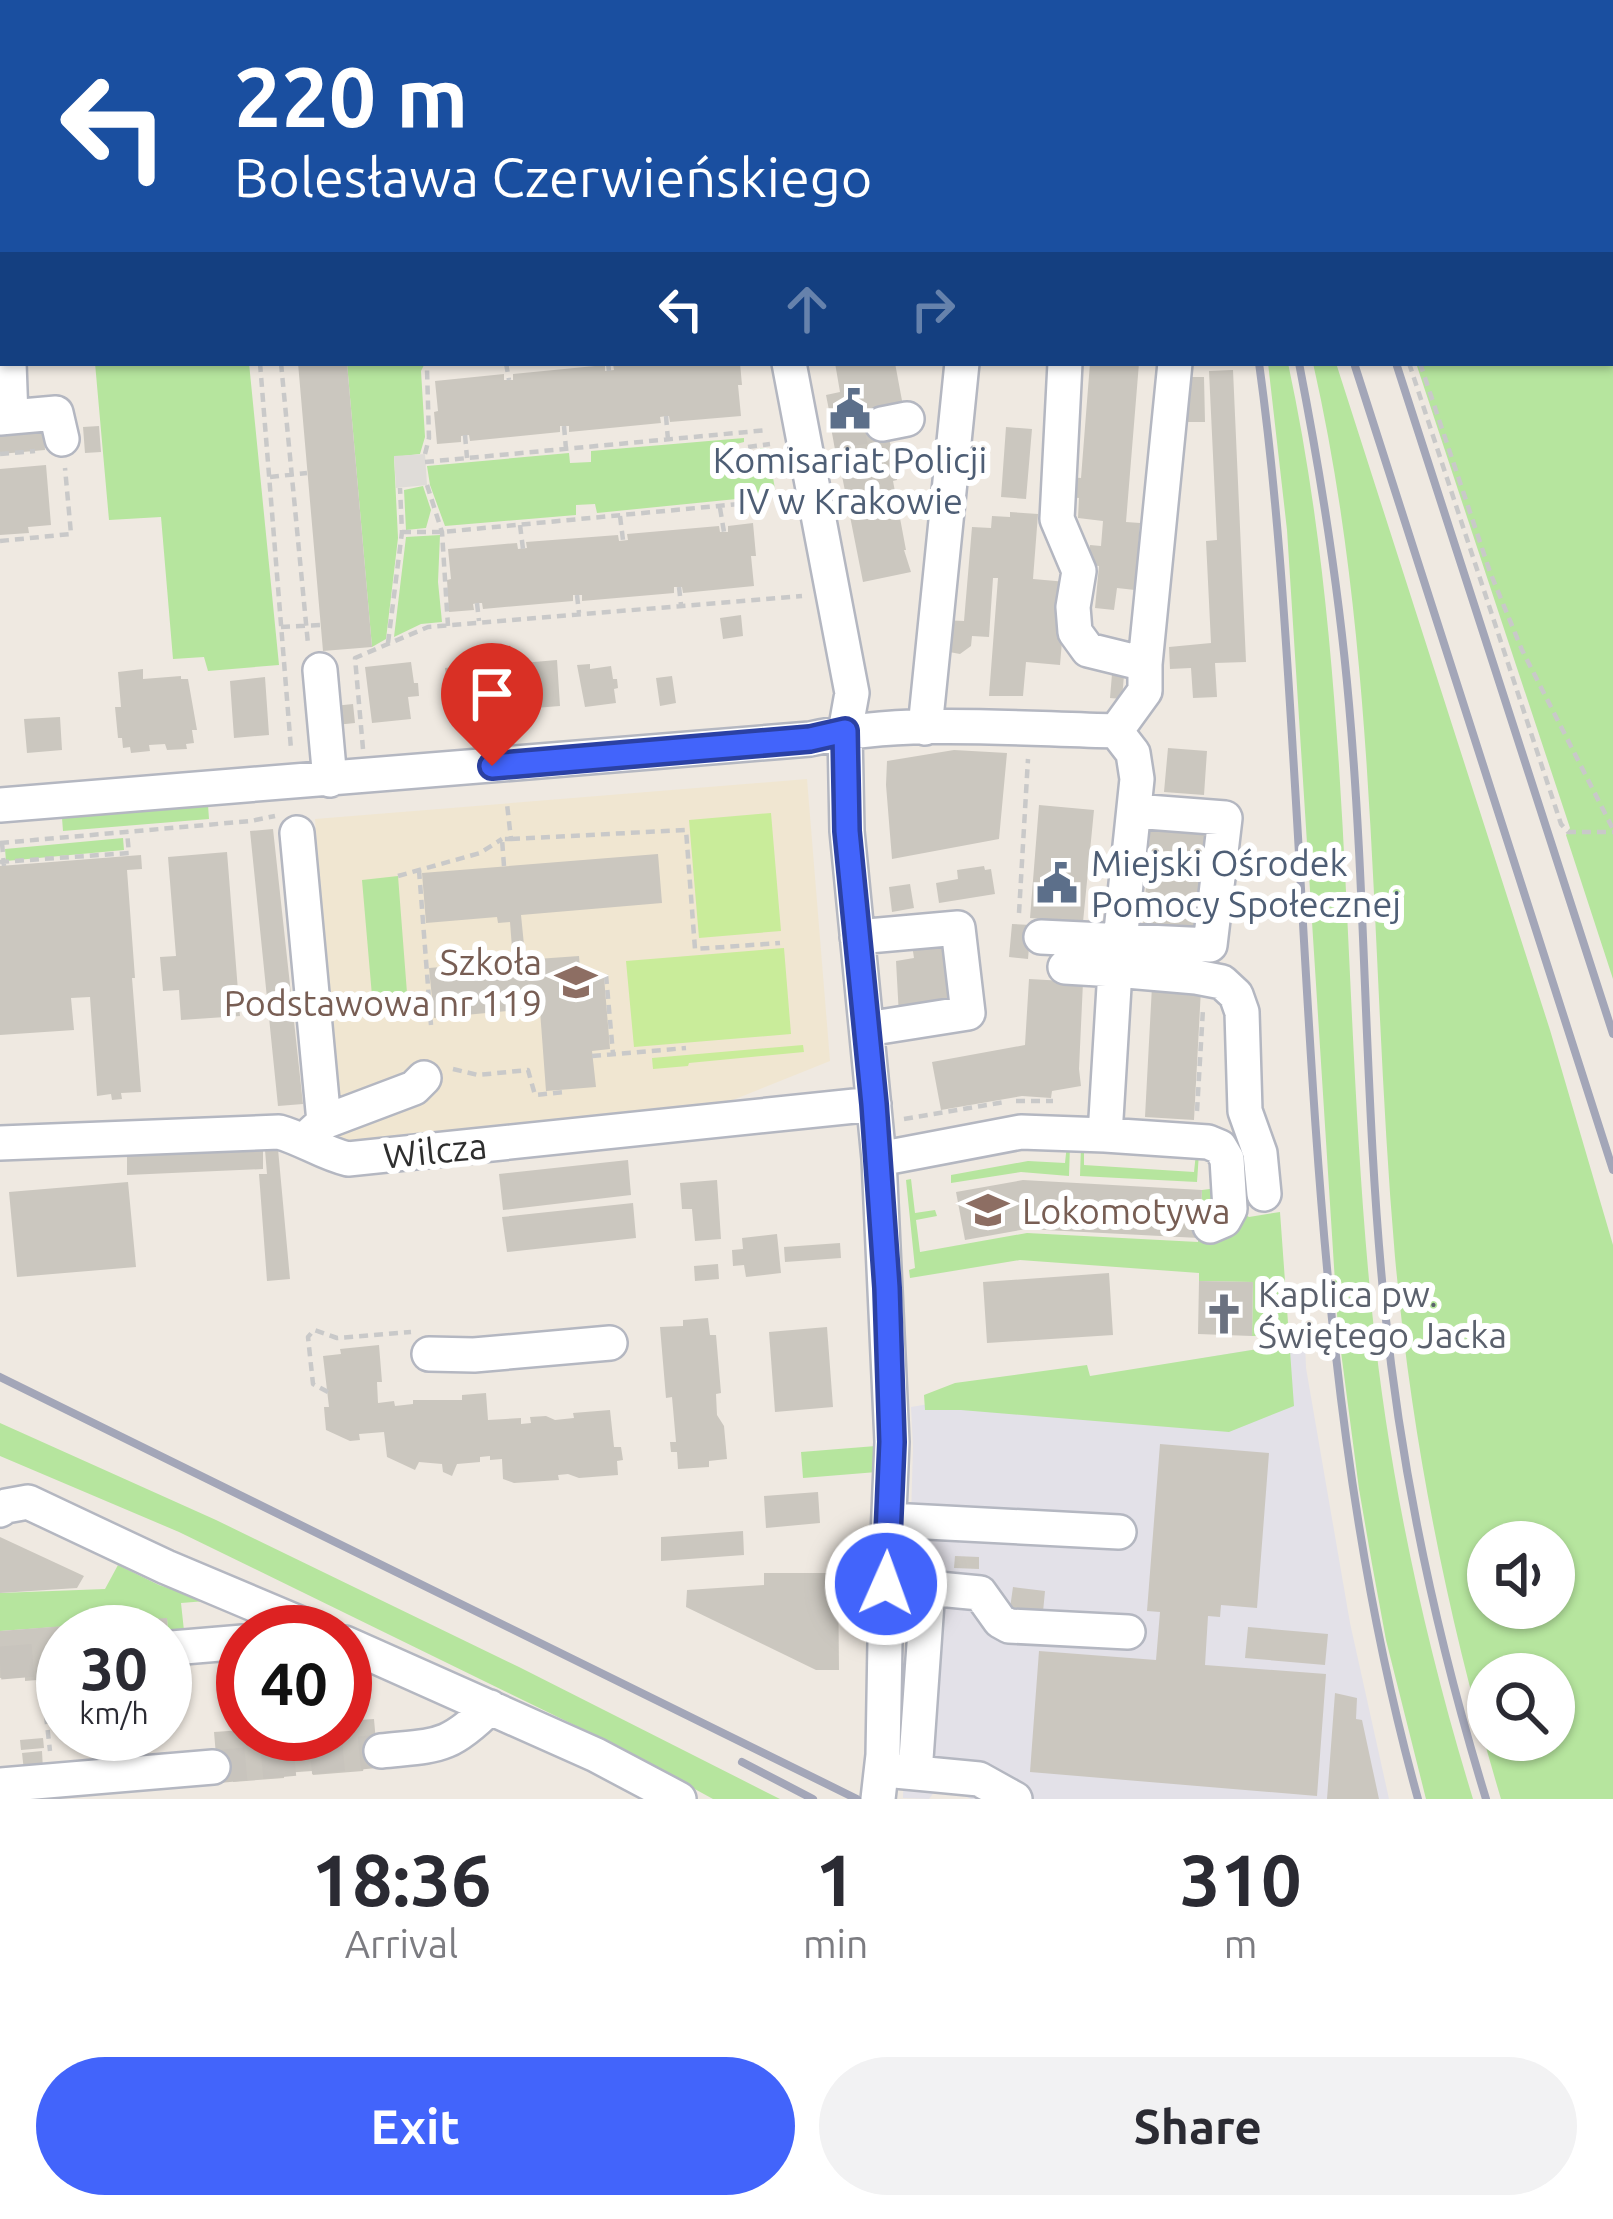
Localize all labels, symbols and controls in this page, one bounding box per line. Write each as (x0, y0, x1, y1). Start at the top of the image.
icon: left (36, 48, 192, 204)
text: 220 m (234, 49, 468, 143)
text: Bolesława Czerwieńskiego (234, 147, 872, 207)
icon: left (648, 276, 714, 342)
icon: ahead (774, 276, 840, 342)
icon: right (900, 276, 966, 342)
public building icon: Komisariat Policji IV w Krakowie (827, 386, 873, 432)
place label: Komisariat Policji IV w Krakowie (713, 439, 987, 521)
pin (441, 643, 543, 766)
icon: arrive (459, 661, 525, 727)
place label: Miejski Ośrodek Pomocy Społecznej (1091, 842, 1401, 924)
public building icon: Miejski Ośrodek Pomocy Społecznej (1034, 860, 1080, 906)
place label: Szkoła Podstawowa nr 119 (224, 941, 542, 1023)
school or university icon: Szkoła Podstawowa nr 119 (553, 959, 599, 1005)
street label: Wilcza (381, 1124, 489, 1176)
school or university icon: Lokomotywa (965, 1187, 1011, 1233)
place label: Lokomotywa (1022, 1190, 1231, 1231)
place label: Kaplica pw. Świętego Jacka (1258, 1273, 1507, 1355)
church icon: Kaplica pw. Świętego Jacka (1201, 1291, 1247, 1337)
position arrow (823, 1521, 949, 1647)
map controls (1467, 1521, 1575, 1761)
button: sound (1467, 1521, 1575, 1629)
speed limit sign: 40 (216, 1605, 372, 1761)
text: 30 (80, 1634, 148, 1701)
button: search (1467, 1653, 1575, 1761)
text: km/h (79, 1696, 149, 1730)
text: 18:36 (311, 1839, 492, 1920)
text: 1 (815, 1839, 856, 1920)
text: 310 (1180, 1839, 1302, 1920)
text: Arrival (345, 1922, 458, 1965)
text: min (803, 1922, 868, 1965)
text: m (1224, 1922, 1257, 1965)
button: Exit (36, 2057, 795, 2195)
button: Share (819, 2057, 1577, 2195)

